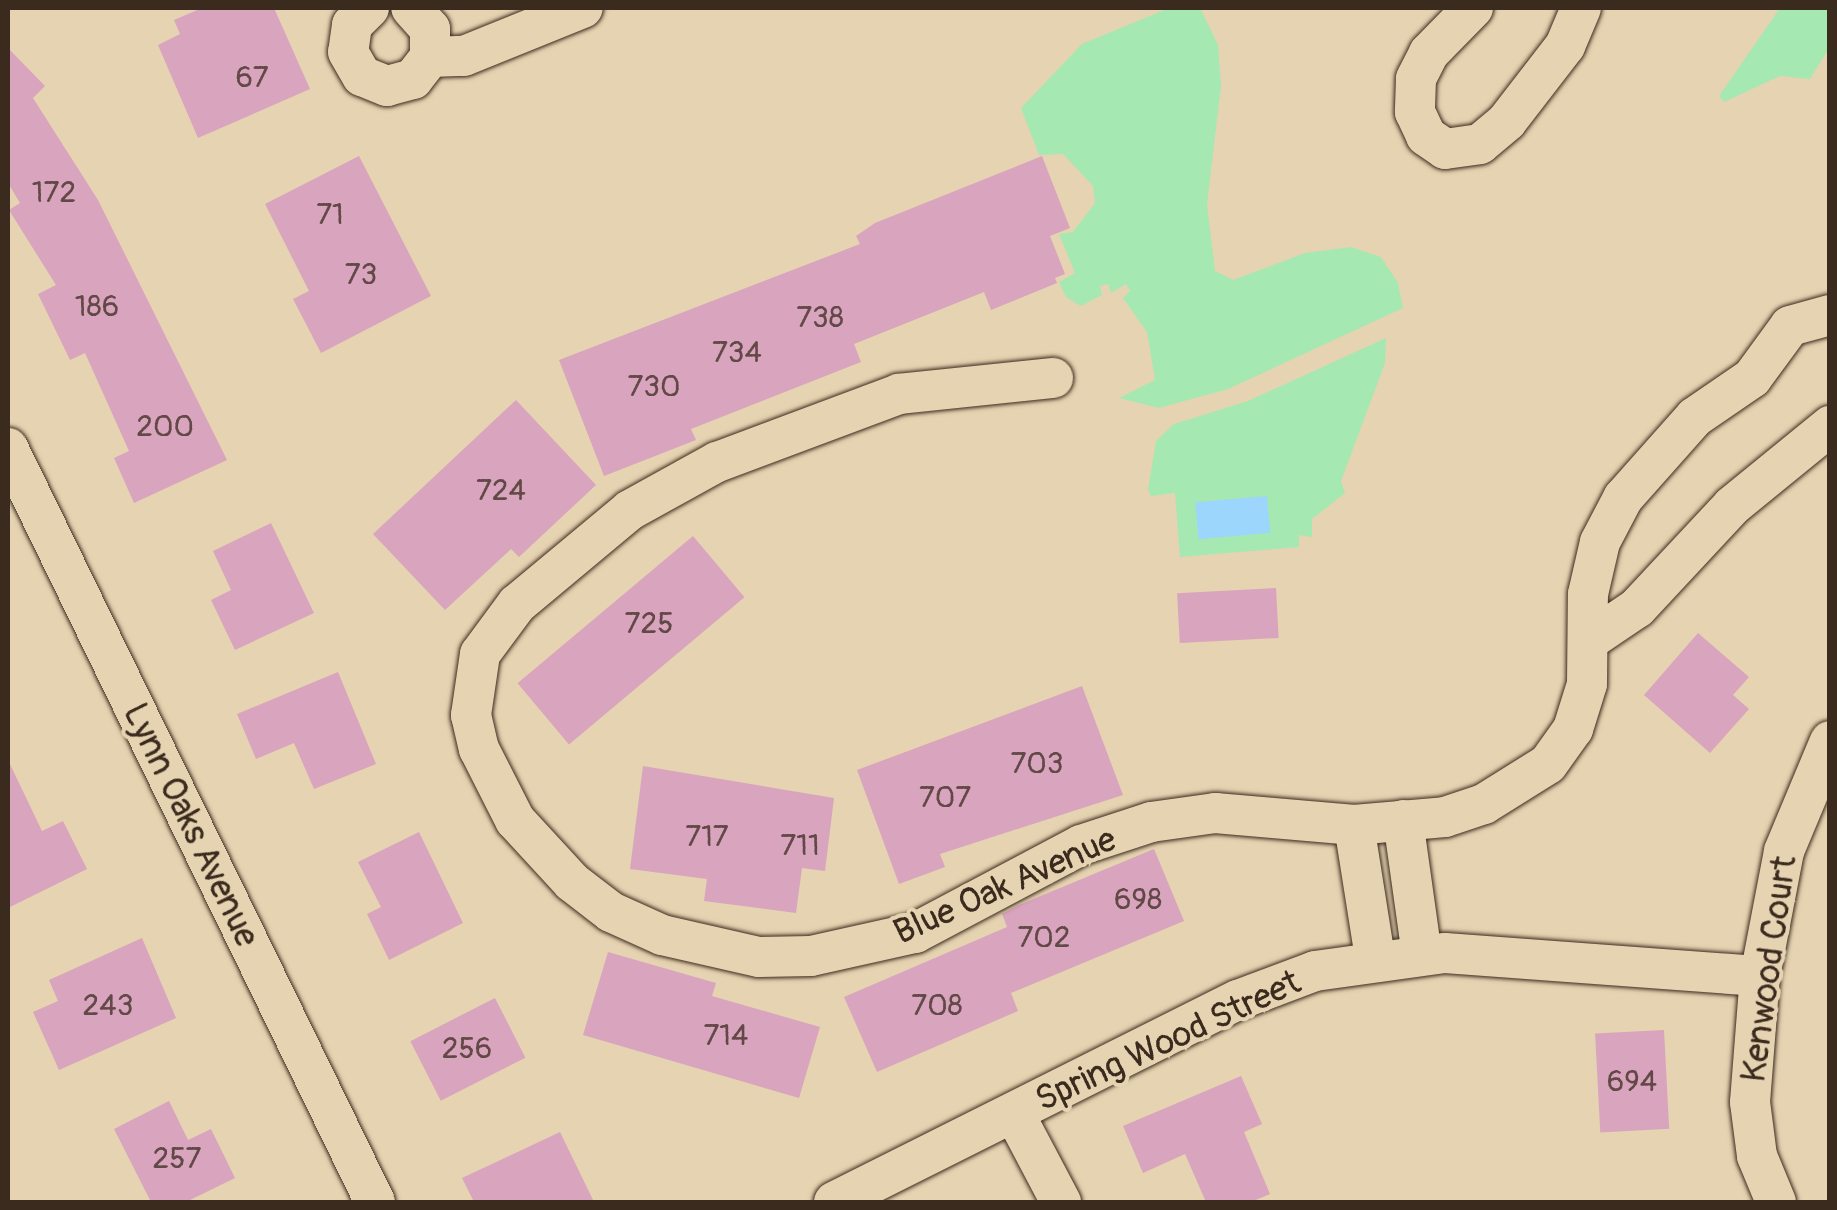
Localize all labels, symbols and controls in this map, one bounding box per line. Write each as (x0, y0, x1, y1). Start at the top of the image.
house number: 67 (235, 60, 269, 96)
house number: 172 (32, 175, 76, 211)
house number: 71 (316, 197, 344, 233)
house number: 73 (345, 257, 377, 293)
house number: 186 (75, 289, 119, 325)
house number: 738 (796, 300, 844, 336)
house number: 734 (712, 335, 762, 371)
house number: 730 (627, 369, 681, 405)
house number: 200 (136, 409, 194, 445)
house number: 724 (476, 473, 526, 509)
house number: 725 (625, 606, 673, 642)
street label: Lynn Oaks Avenue (114, 696, 268, 954)
house number: 703 (1010, 746, 1064, 782)
house number: 707 (919, 780, 971, 816)
street label: Blue Oak Avenue (887, 818, 1123, 954)
house number: 717 (685, 819, 729, 855)
house number: 711 (780, 828, 820, 864)
street label: Kenwood Court (1732, 853, 1806, 1085)
house number: 698 (1114, 882, 1162, 918)
house number: 702 (1017, 920, 1071, 956)
street label: Spring Wood Street (1029, 961, 1307, 1121)
house number: 243 (83, 988, 133, 1024)
house number: 708 (911, 988, 963, 1024)
house number: 714 (704, 1018, 748, 1054)
house number: 256 (442, 1031, 492, 1067)
house number: 694 (1607, 1064, 1657, 1100)
house number: 257 (153, 1141, 201, 1177)

